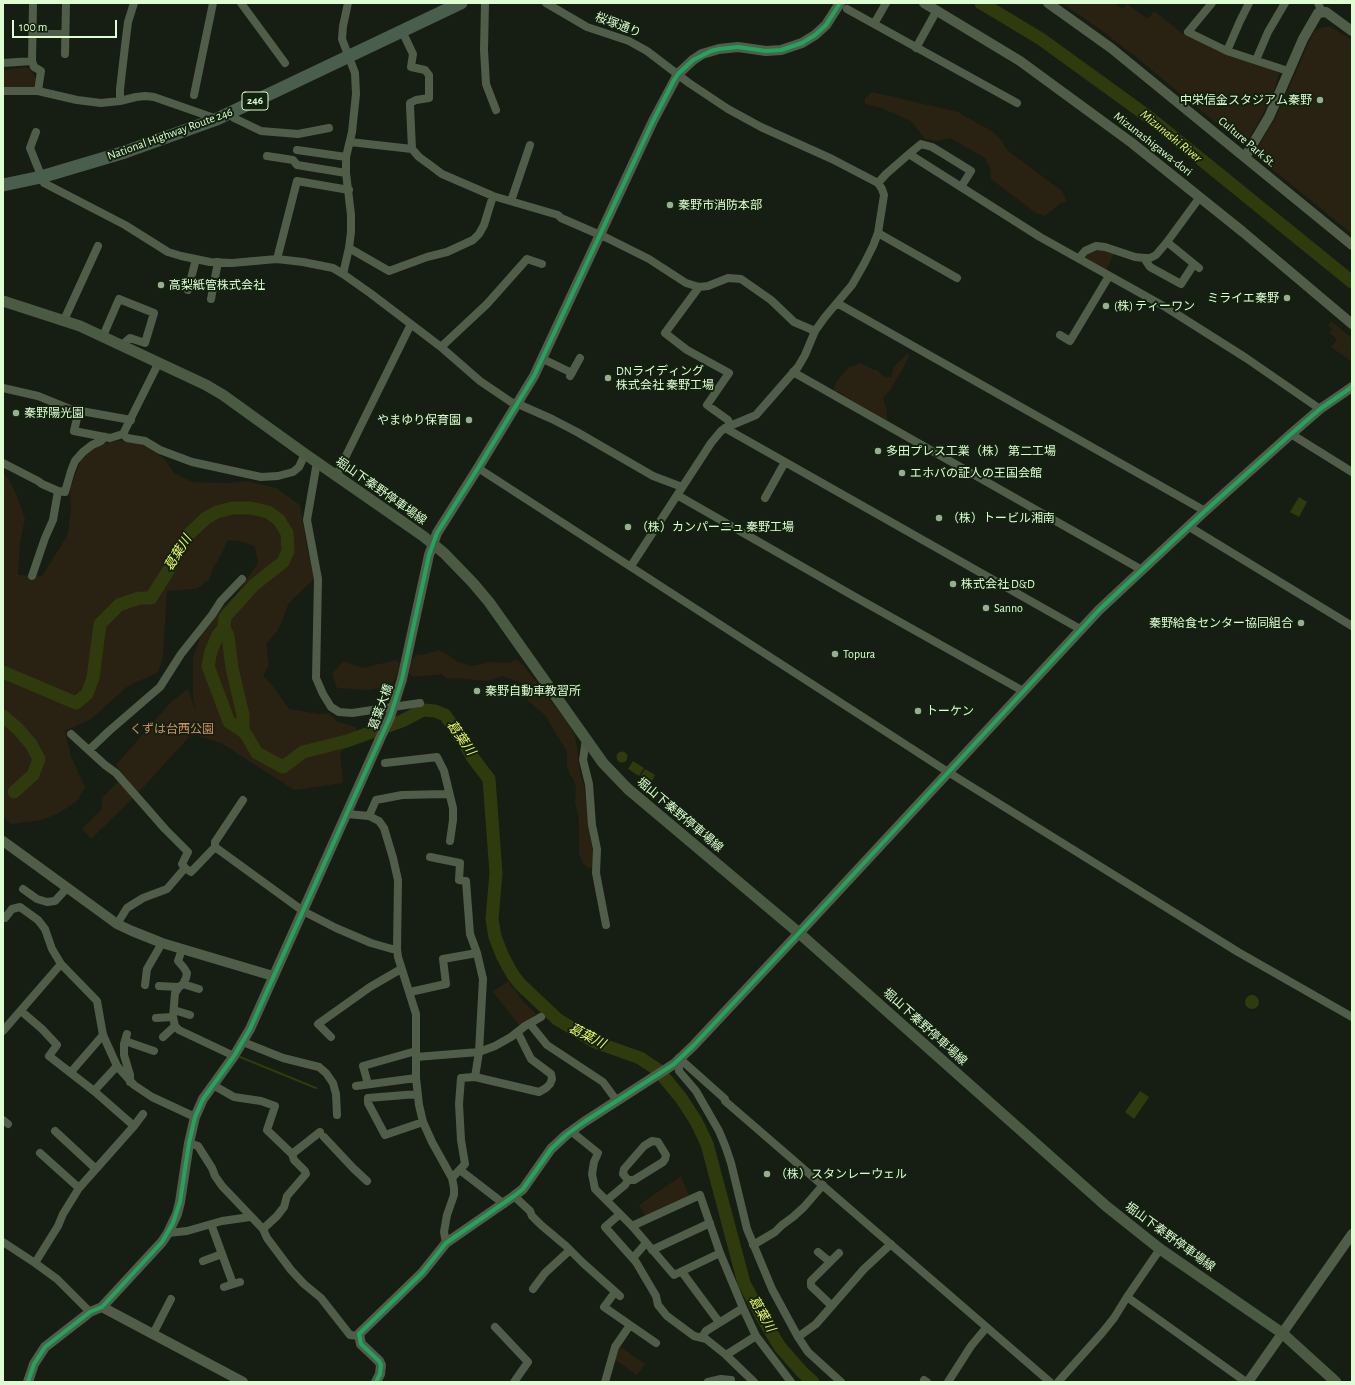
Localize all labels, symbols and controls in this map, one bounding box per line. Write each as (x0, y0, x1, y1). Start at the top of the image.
street label: 桜塚通り (593, 10, 643, 40)
scale bar (14, 12, 119, 38)
text: 100 m (19, 21, 47, 33)
road number: 246 (242, 92, 268, 110)
place label: 中栄信金スタジアム秦野 (1180, 93, 1312, 107)
marker: 中栄信金スタジアム秦野 (1315, 95, 1325, 105)
street label: National Highway Route 246 (105, 105, 235, 163)
water label: Mizunashi River (1137, 106, 1205, 166)
street label: Mizunashigawa-dori (1111, 109, 1195, 179)
street label: Culture Park St. (1215, 114, 1279, 170)
place label: 秦野市消防本部 (678, 198, 762, 212)
marker: 秦野市消防本部 (665, 200, 675, 210)
place label: 高梨紙管株式会社 (169, 278, 265, 292)
marker: 高梨紙管株式会社 (156, 280, 166, 290)
place label: ミライエ秦野 (1207, 291, 1279, 305)
marker: ミライエ秦野 (1282, 293, 1292, 303)
place label: (株) ティーワン (1114, 299, 1195, 313)
marker: (株) ティーワン (1101, 301, 1111, 311)
place label: DNライディング 株式会社 秦野工場 (616, 364, 714, 392)
marker: DNライディング 株式会社 秦野工場 (603, 373, 613, 383)
place label: 秦野陽光園 (24, 406, 84, 420)
marker: 秦野陽光園 (11, 408, 21, 418)
place label: やまゆり保育園 (377, 413, 461, 427)
marker: やまゆり保育園 (464, 415, 474, 425)
place label: 多田プレス工業（株） 第二工場 (886, 444, 1056, 458)
marker: 多田プレス工業（株） 第二工場 (873, 446, 883, 456)
street label: 堀山下秦野停車場線 (333, 454, 429, 528)
place label: エホバの証人の王国会館 (910, 466, 1042, 480)
marker: エホバの証人の王国会館 (897, 468, 907, 478)
place label: （株）トービル湘南 (947, 511, 1055, 525)
marker: （株）トービル湘南 (934, 513, 944, 523)
place label: （株）カンパーニュ 秦野工場 (636, 520, 794, 534)
marker: （株）カンパーニュ 秦野工場 (623, 522, 633, 532)
water label: 葛葉川 (161, 532, 195, 574)
place label: 株式会社 D&D (961, 577, 1035, 591)
marker: 株式会社 D&D (948, 579, 958, 589)
place label: Sanno (994, 601, 1023, 615)
marker: Sanno (981, 603, 991, 613)
place label: 秦野給食センター協同組合 (1149, 616, 1293, 630)
marker: 秦野給食センター協同組合 (1296, 618, 1306, 628)
place label: Topura (843, 647, 875, 661)
marker: Topura (830, 649, 840, 659)
street label: 葛葉大橋 (366, 682, 396, 732)
place label: 秦野自動車教習所 (485, 684, 581, 698)
marker: 秦野自動車教習所 (472, 686, 482, 696)
place label: トーケン (926, 704, 974, 718)
marker: トーケン (913, 706, 923, 716)
water label: 葛葉川 (443, 718, 479, 758)
park label: くずは台西公園 (130, 722, 214, 736)
street label: 堀山下秦野停車場線 (634, 775, 726, 855)
street label: 堀山下秦野停車場線 (880, 986, 970, 1068)
water label: 葛葉川 (566, 1020, 608, 1052)
place label: （株）スタンレーウェル (775, 1167, 907, 1181)
marker: （株）スタンレーウェル (762, 1169, 772, 1179)
street label: 堀山下秦野停車場線 (1122, 1199, 1218, 1275)
water label: 葛葉川 (745, 1293, 779, 1335)

